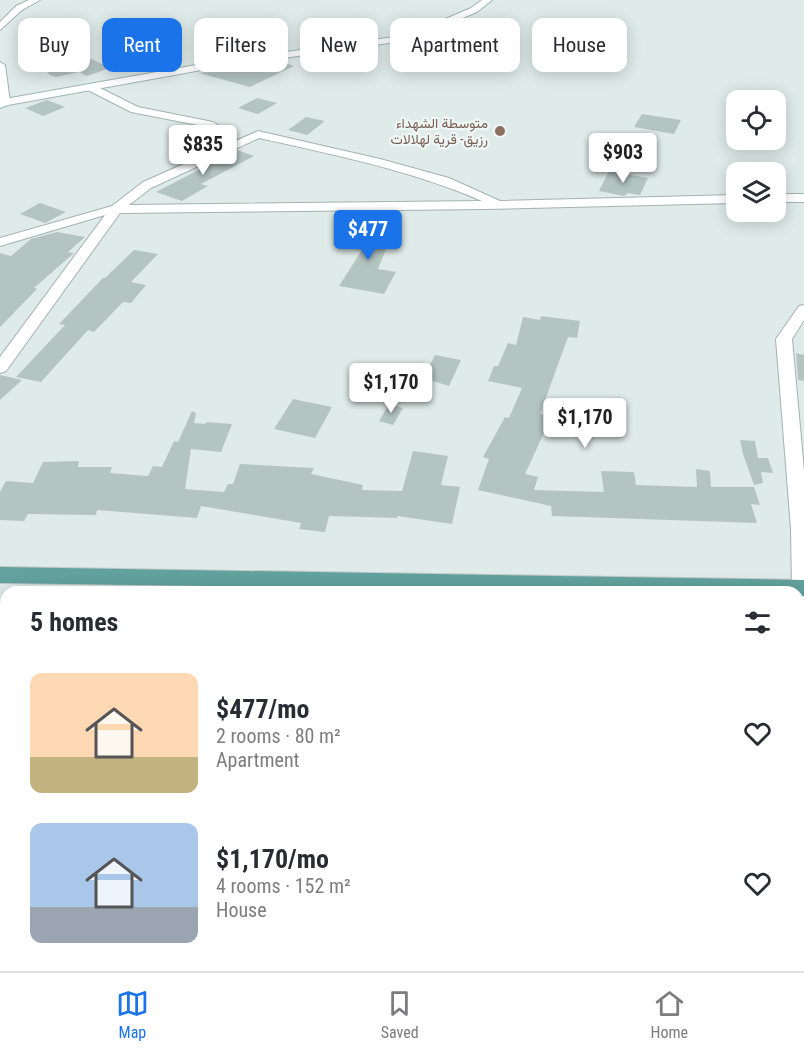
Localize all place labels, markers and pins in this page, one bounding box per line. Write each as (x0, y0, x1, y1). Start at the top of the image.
place label: متوسطة الشهداء رزيق- قرية لهلالات (391, 115, 488, 148)
marker: متوسطة الشهداء رزيق- قرية لهلالات (493, 124, 507, 138)
pin: $835 (167, 125, 239, 176)
pin: $903 (587, 133, 659, 184)
pin: $477 (332, 210, 404, 261)
pin: $1,170 (342, 363, 440, 414)
pin: $1,170 (536, 398, 634, 449)

